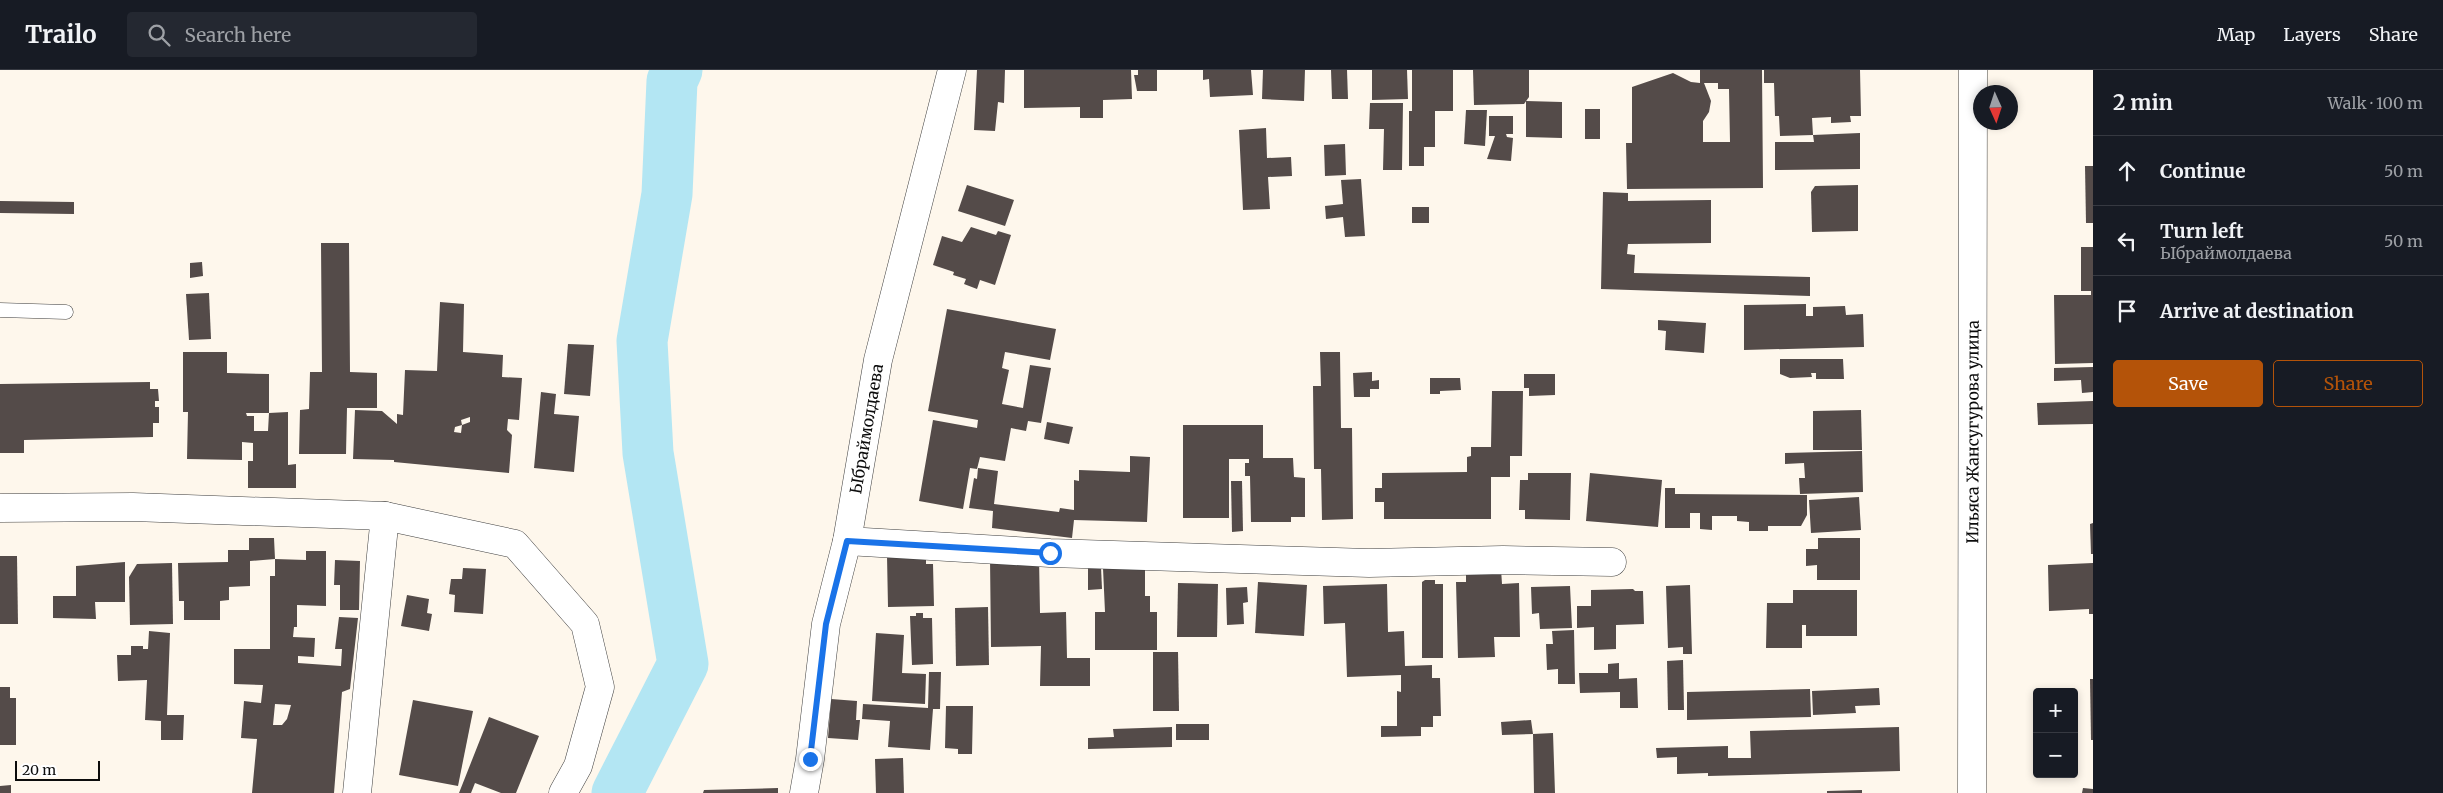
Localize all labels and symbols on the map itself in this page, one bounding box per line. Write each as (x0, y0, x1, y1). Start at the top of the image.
north arrow (1973, 85, 2018, 130)
street label: Ильяса Жансугурова улица (1962, 320, 1983, 544)
street label: Ыбраймолдаева (845, 362, 887, 495)
route start (1039, 542, 1062, 565)
route end (799, 748, 822, 771)
scale bar (15, 758, 100, 781)

